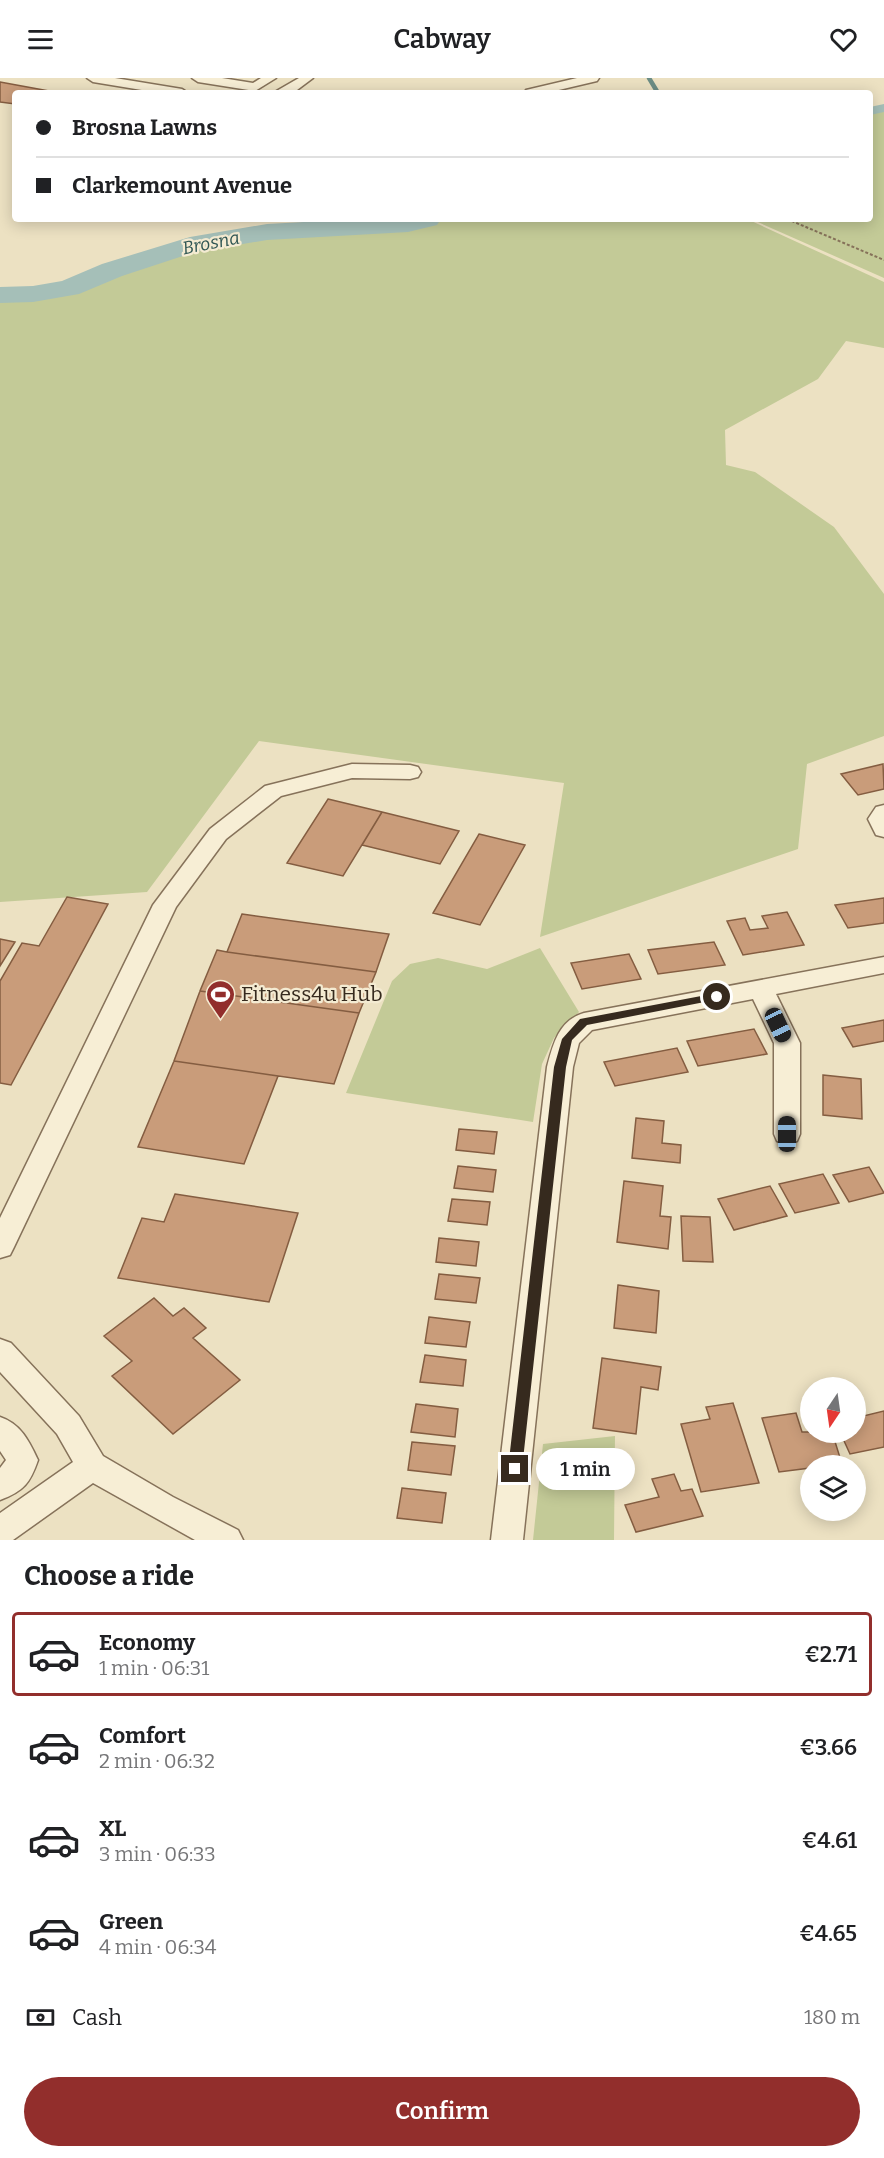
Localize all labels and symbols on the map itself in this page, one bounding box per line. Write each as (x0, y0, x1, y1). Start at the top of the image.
water label: Brosna (180, 227, 242, 259)
sports icon: Fitness4u Hub (204, 978, 236, 1020)
place label: Fitness4u Hub (241, 981, 383, 1007)
route start (703, 983, 730, 1010)
car (762, 1005, 794, 1045)
car (778, 1116, 796, 1152)
north arrow (800, 1377, 866, 1443)
callout: 1 min (536, 1448, 635, 1490)
route end (501, 1455, 528, 1482)

